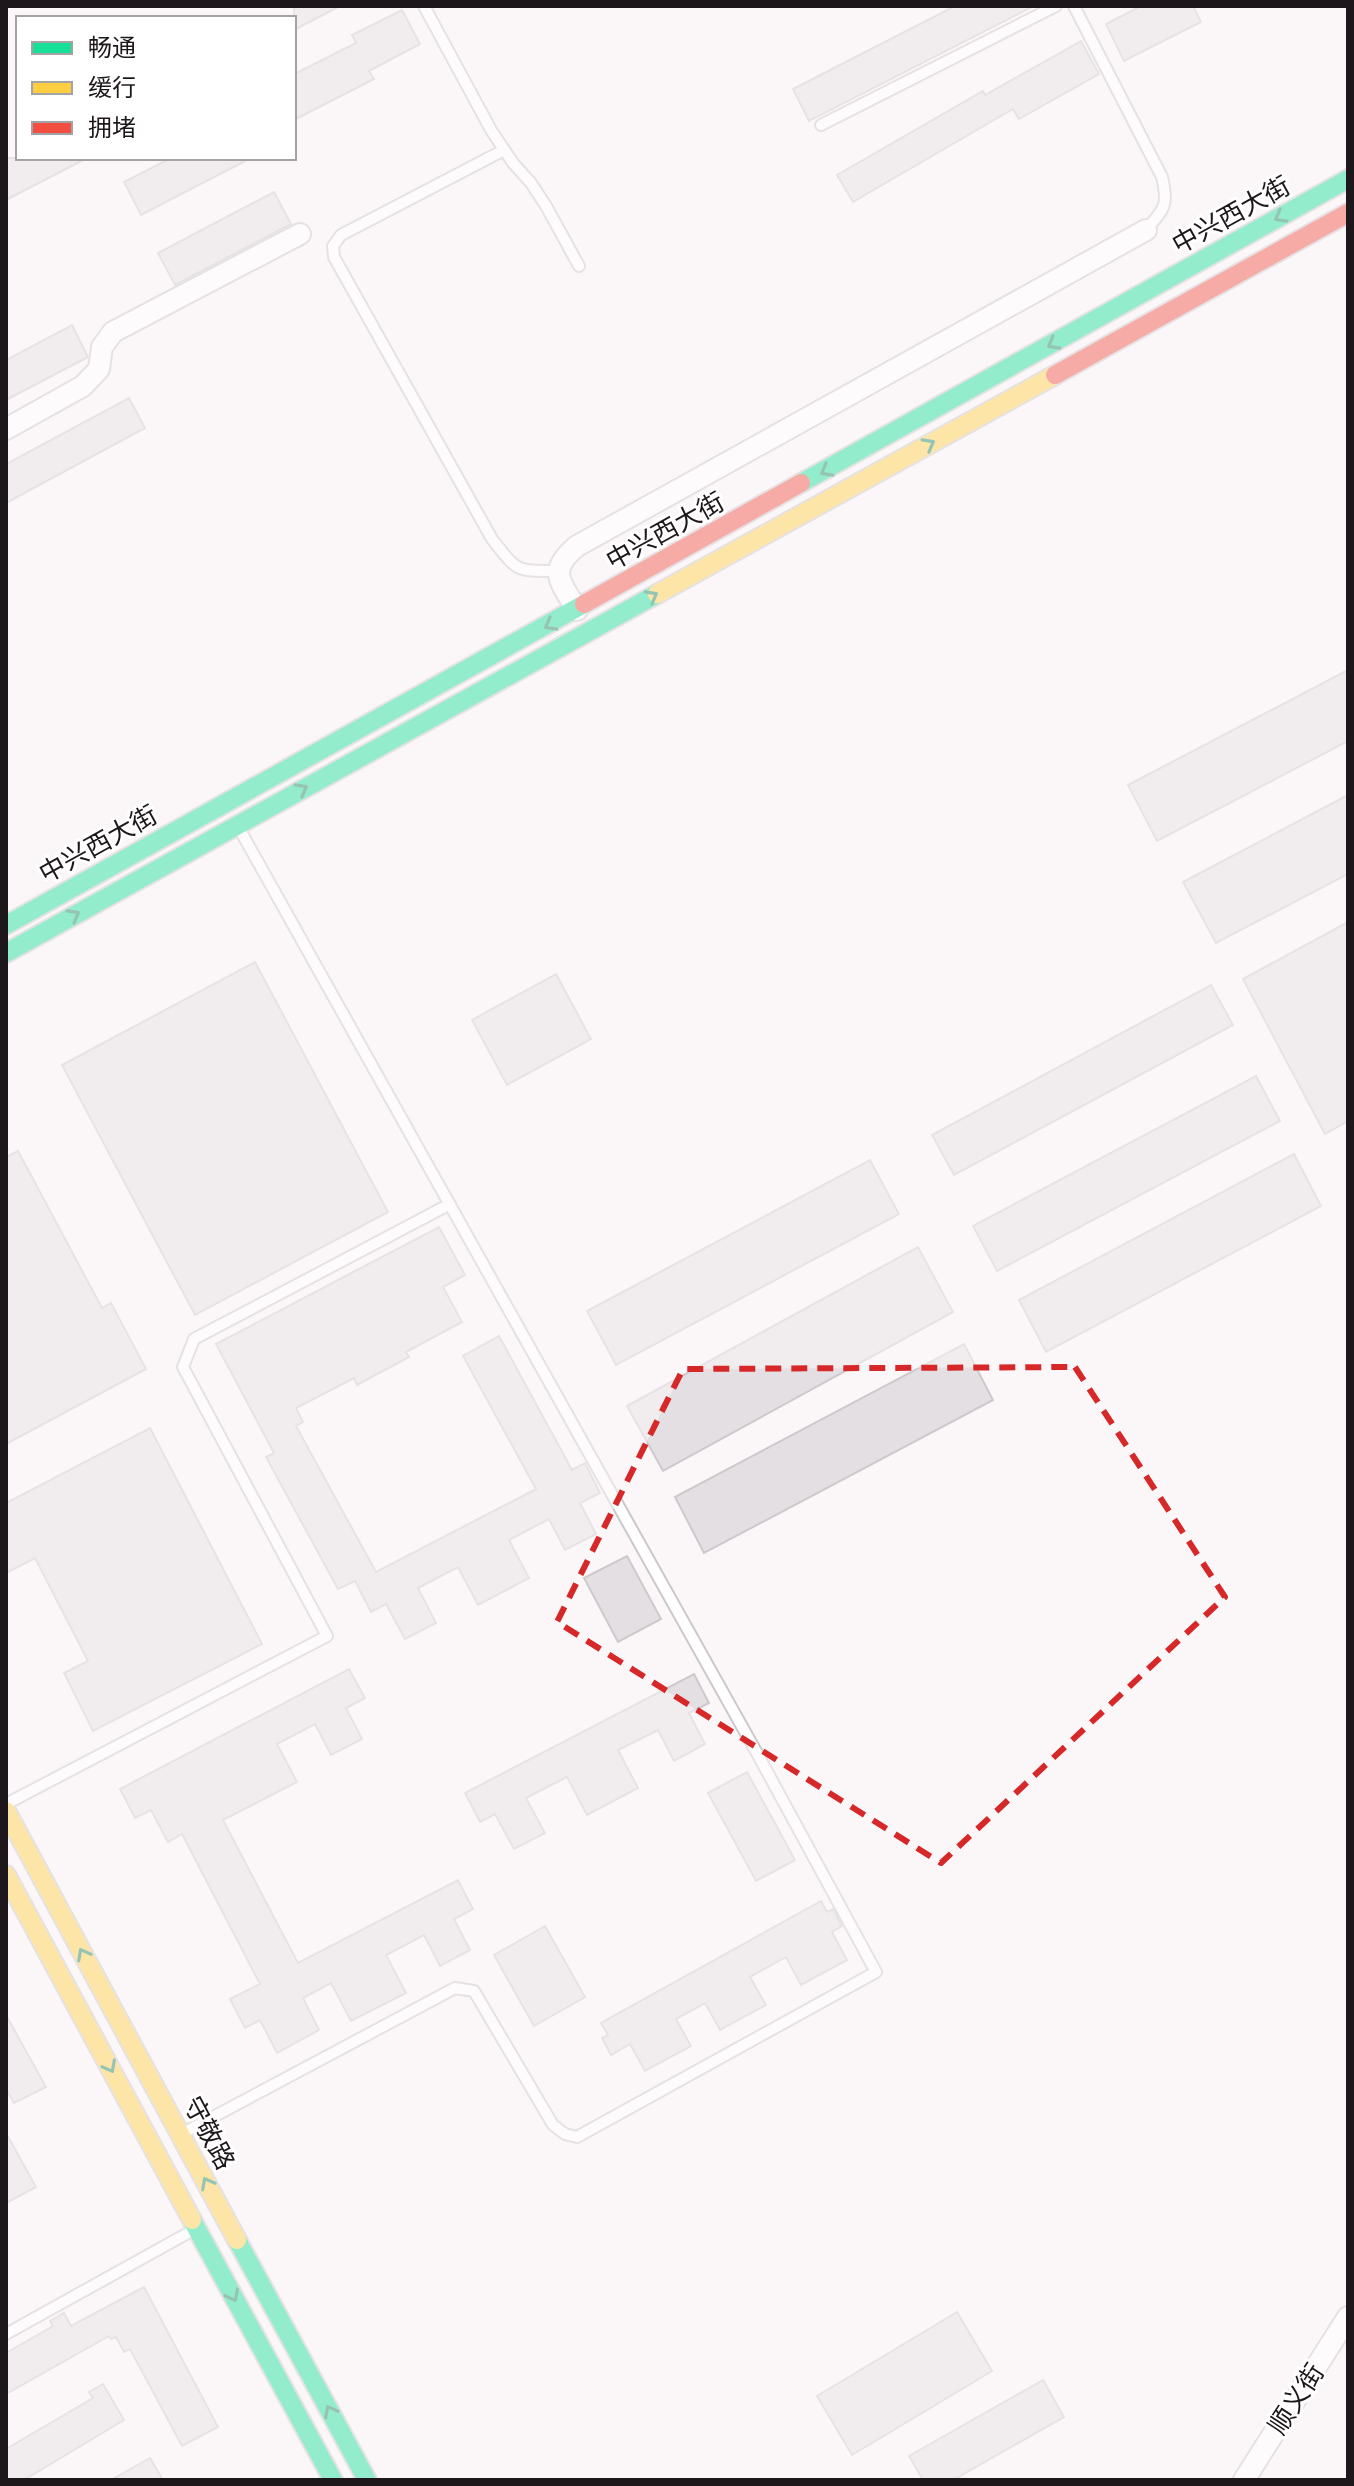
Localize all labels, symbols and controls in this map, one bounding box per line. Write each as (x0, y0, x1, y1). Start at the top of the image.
legend (16, 16, 296, 160)
text: 畅通 (88, 32, 136, 63)
text: 缓行 (88, 72, 136, 103)
text: 拥堵 (88, 112, 136, 143)
street label: 中兴西大街 (1166, 169, 1296, 261)
one-way arrow (1274, 208, 1288, 223)
one-way arrow (1047, 334, 1062, 350)
one-way arrow (921, 438, 935, 453)
one-way arrow (820, 461, 835, 477)
street label: 中兴西大街 (600, 485, 730, 577)
one-way arrow (643, 590, 658, 606)
one-way arrow (544, 615, 559, 631)
one-way arrow (294, 784, 308, 799)
street label: 中兴西大街 (33, 798, 163, 890)
one-way arrow (66, 909, 80, 925)
one-way arrow (78, 1947, 93, 1962)
one-way arrow (100, 2059, 115, 2073)
street label: 守敬路 (176, 2091, 242, 2175)
one-way arrow (201, 2176, 216, 2191)
one-way arrow (224, 2287, 239, 2302)
street label: 顺义街 (1260, 2357, 1332, 2441)
one-way arrow (325, 2405, 340, 2420)

